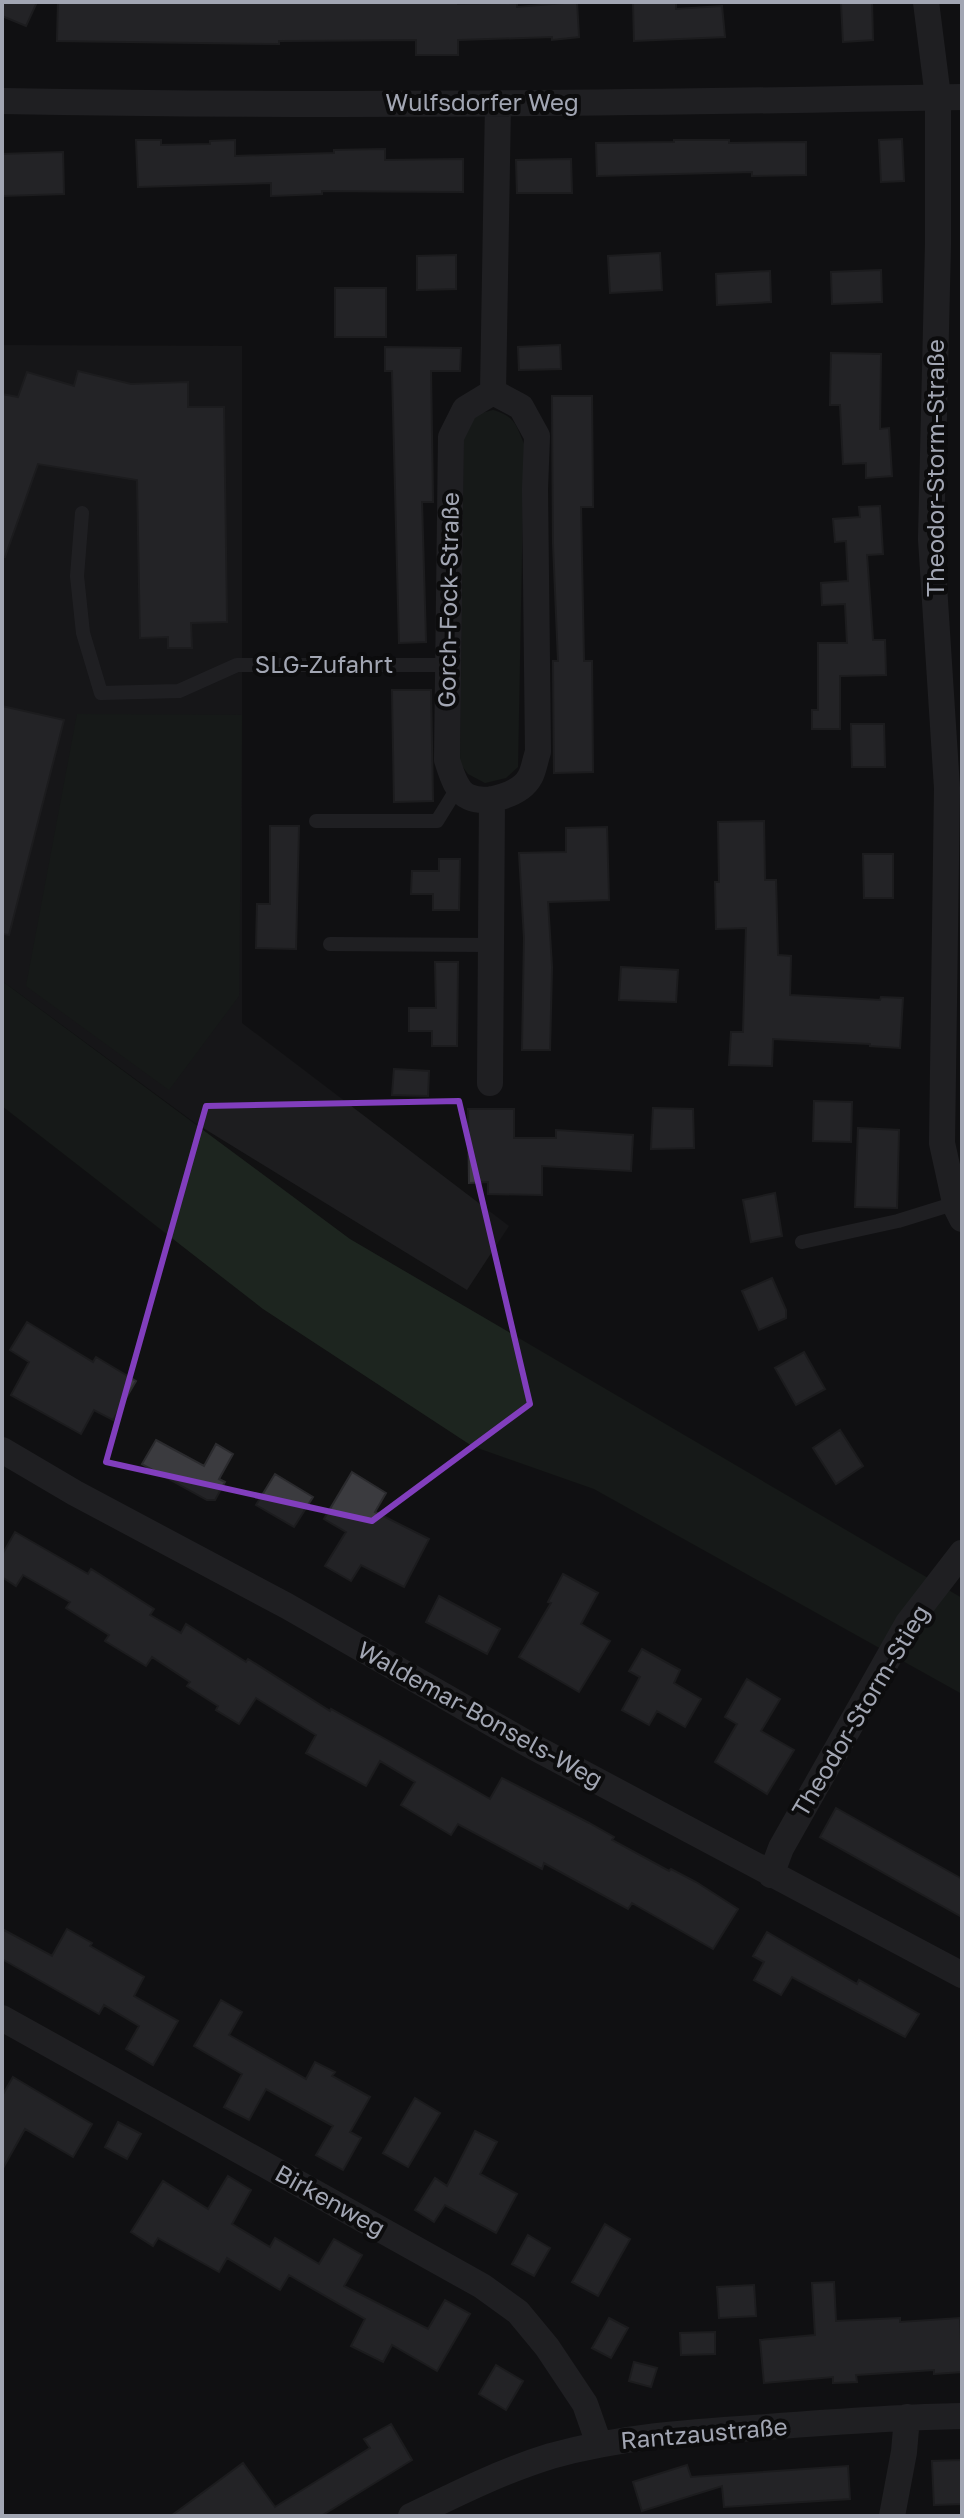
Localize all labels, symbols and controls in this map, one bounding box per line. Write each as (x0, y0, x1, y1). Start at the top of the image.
street label: Wulfsdorfer Weg (385, 87, 579, 116)
street label: Theodor-Storm-Straße (920, 339, 949, 597)
street label: Gorch-Fock-Straße (431, 492, 464, 708)
street label: SLG-Zufahrt (255, 649, 393, 678)
street label: Theodor-Storm-Stieg (785, 1599, 935, 1822)
street label: Waldemar-Bonsels-Weg (353, 1634, 608, 1793)
street label: Birkenweg (271, 2158, 391, 2242)
street label: Rantzaustraße (619, 2411, 789, 2454)

